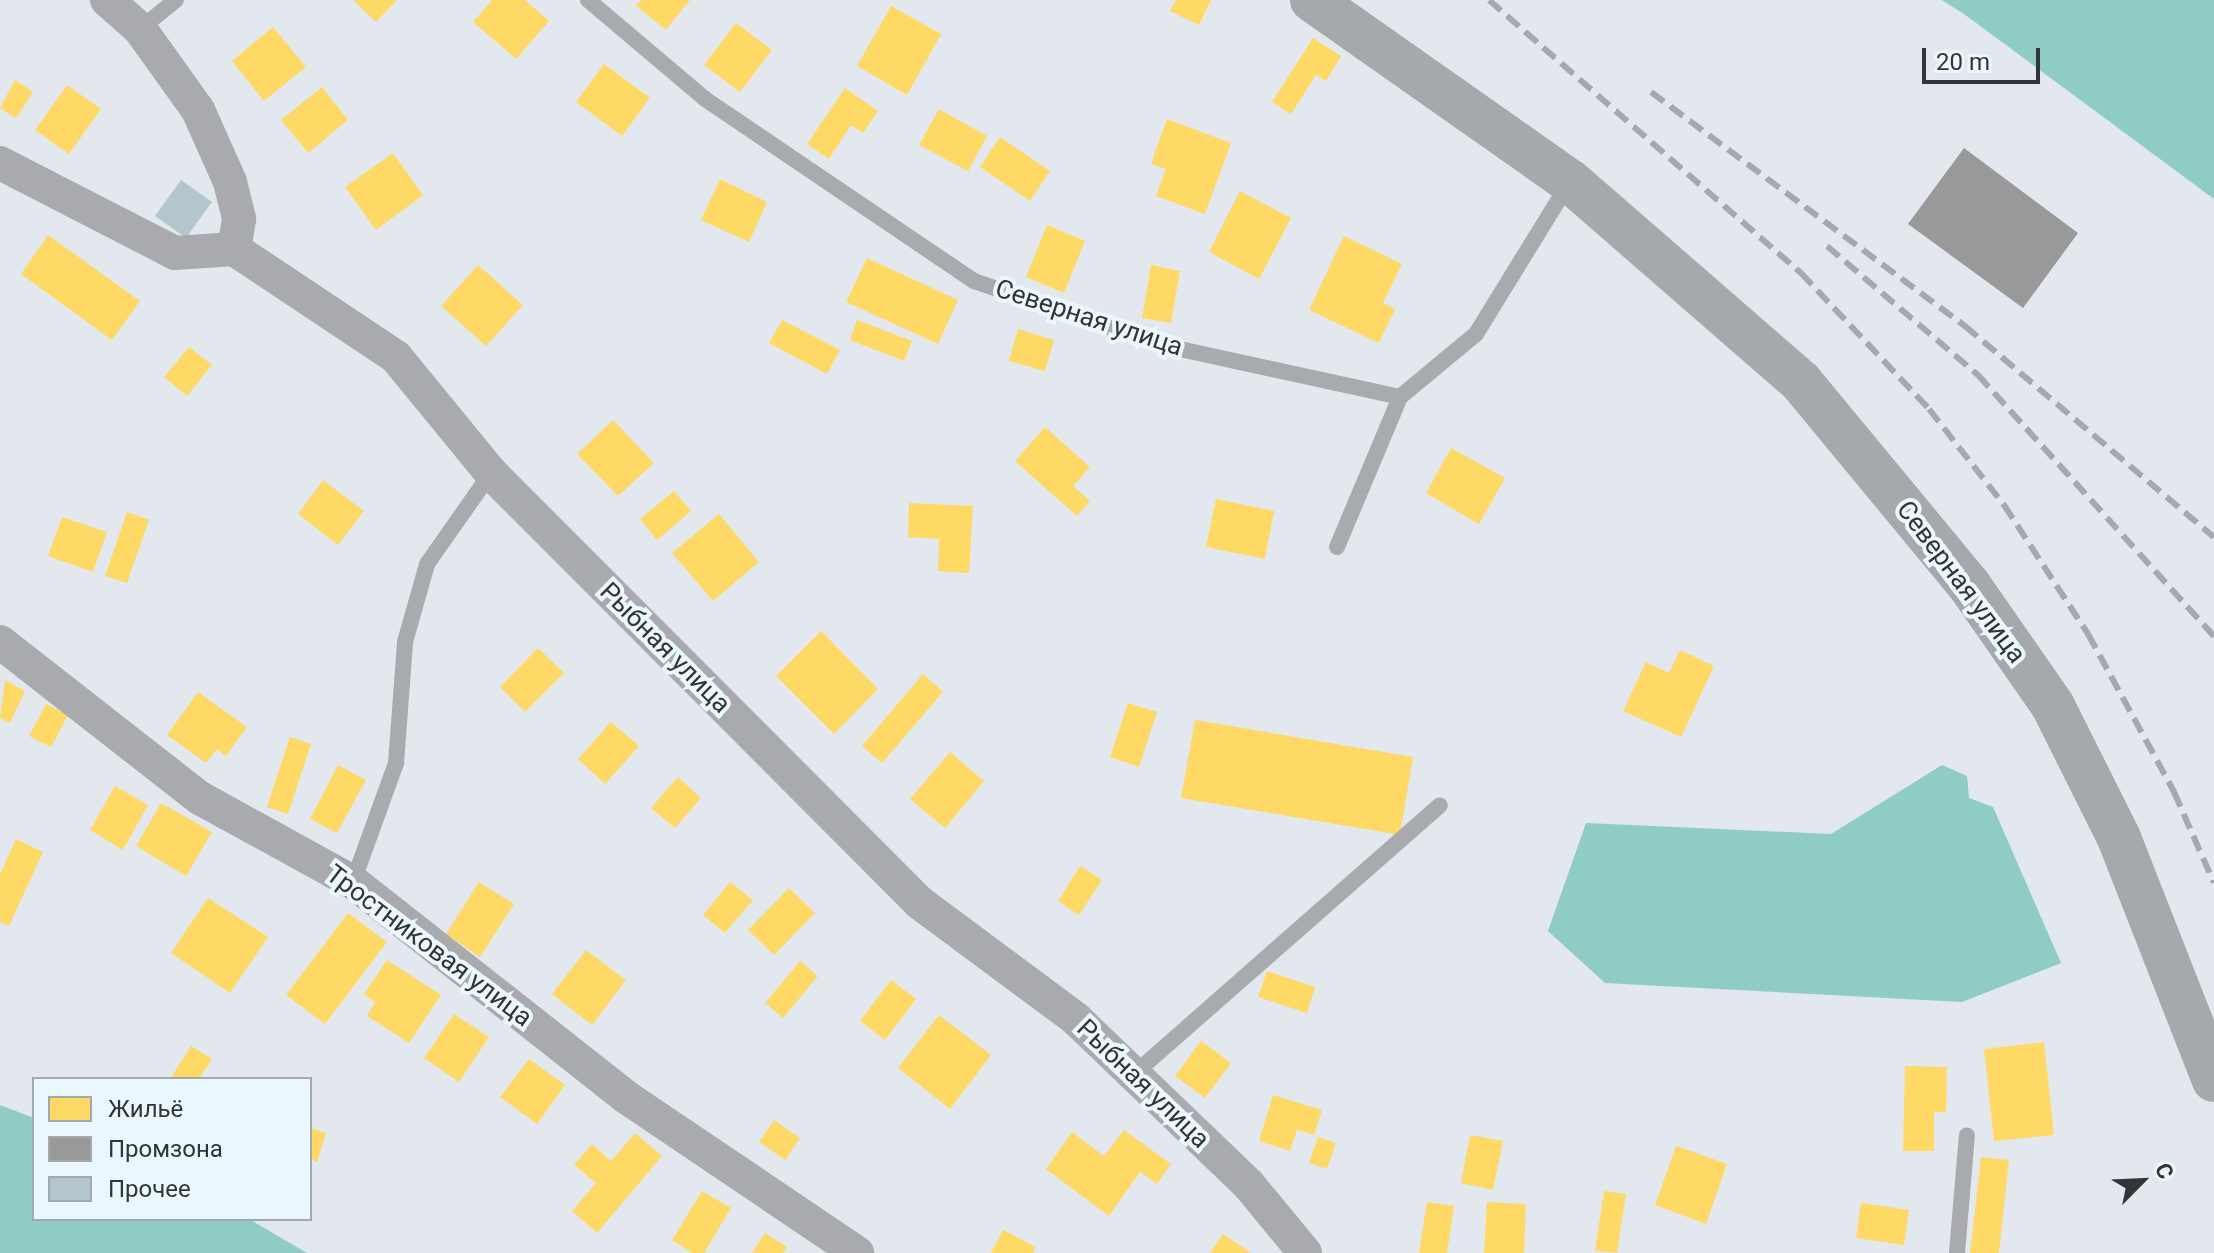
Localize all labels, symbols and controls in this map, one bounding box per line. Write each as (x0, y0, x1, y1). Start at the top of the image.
scale bar (1926, 32, 2044, 82)
text: 20 m (1936, 48, 1990, 76)
street label: Северная улица (991, 273, 1187, 363)
street label: Северная улица (1890, 495, 2032, 669)
street label: Рыбная улица (593, 576, 737, 720)
street label: Тростниковая улица (320, 858, 538, 1034)
street label: Рыбная улица (1070, 1013, 1216, 1155)
legend (32, 1077, 312, 1221)
text: Жильё (108, 1095, 183, 1123)
text: Промзона (108, 1135, 223, 1163)
north arrow (2102, 1141, 2182, 1221)
text: С (2150, 1159, 2179, 1183)
text: Прочее (108, 1175, 191, 1203)

